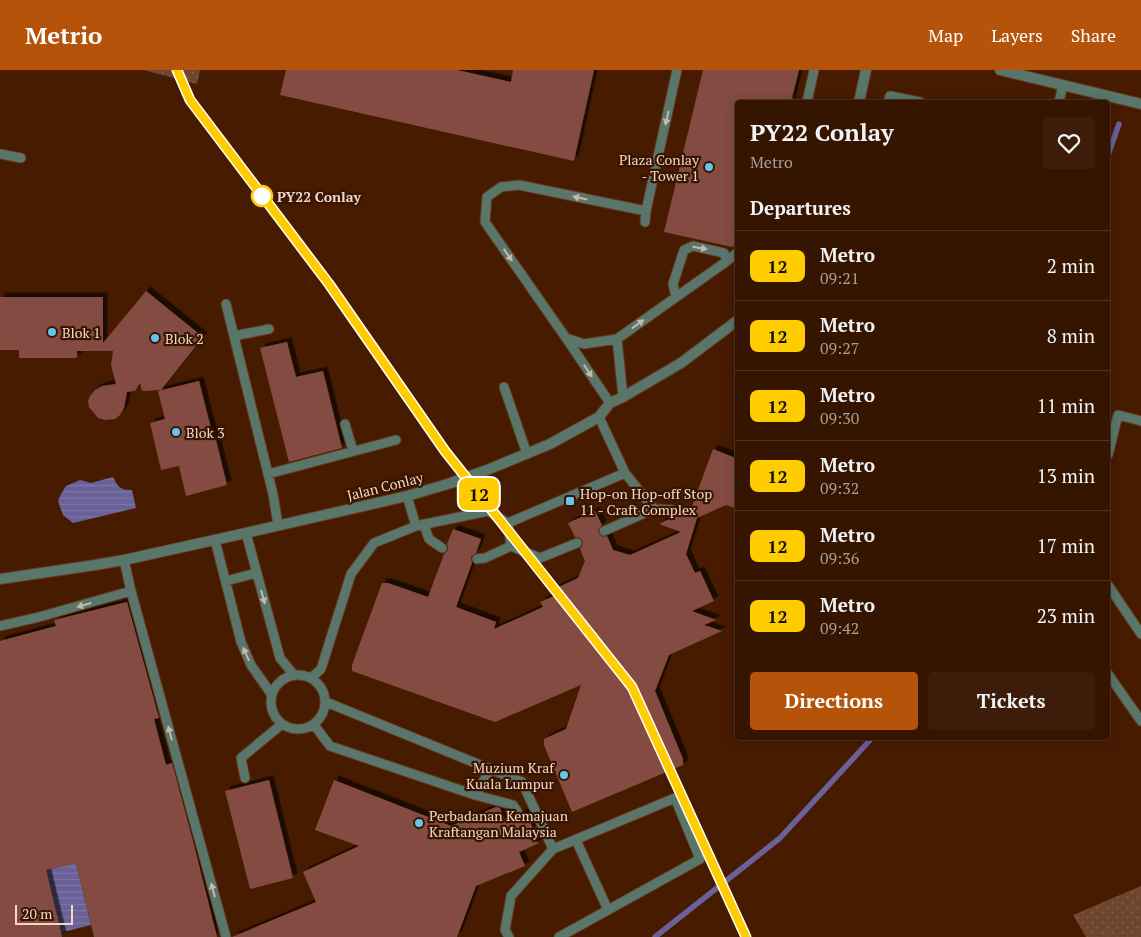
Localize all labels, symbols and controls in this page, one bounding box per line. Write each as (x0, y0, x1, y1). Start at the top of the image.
text: Metrio (25, 19, 102, 51)
text: Map (928, 23, 963, 47)
text: Layers (991, 23, 1043, 47)
text: Share (1071, 23, 1116, 47)
one-way arrow (663, 110, 671, 125)
text: PY22 Conlay (750, 116, 894, 148)
button: heart (1043, 117, 1095, 169)
place label: Plaza Conlay - Tower 1 (619, 150, 700, 185)
text: Metro (750, 151, 793, 173)
marker: Plaza Conlay - Tower 1 (703, 161, 715, 173)
marker: PY22 Conlay (251, 185, 273, 207)
place label: PY22 Conlay (277, 187, 361, 206)
one-way arrow (572, 193, 588, 201)
text: Departures (750, 195, 851, 220)
text: Metro (820, 242, 875, 267)
one-way arrow (692, 245, 708, 253)
one-way arrow (503, 248, 513, 262)
text: 2 min (1047, 253, 1095, 278)
text: 12 (767, 254, 788, 278)
text: 09:21 (820, 267, 859, 289)
text: Metro (820, 312, 875, 337)
one-way arrow (632, 319, 645, 329)
place label: Blok 1 (62, 323, 101, 342)
text: 8 min (1047, 323, 1095, 348)
text: 12 (767, 324, 788, 348)
marker: Blok 1 (46, 326, 58, 338)
place label: Blok 2 (165, 329, 204, 348)
marker: Blok 2 (149, 332, 161, 344)
text: 09:27 (820, 337, 859, 359)
one-way arrow (583, 364, 593, 377)
text: Metro (820, 382, 875, 407)
text: 11 min (1037, 393, 1095, 418)
text: 12 (767, 394, 788, 418)
text: 09:30 (820, 407, 859, 429)
place label: Blok 3 (186, 423, 225, 442)
marker: Blok 3 (170, 426, 182, 438)
text: Metro (820, 452, 875, 477)
text: 13 min (1037, 463, 1095, 488)
text: 12 (767, 464, 788, 488)
street label: Jalan Conlay (345, 467, 426, 505)
text: 09:32 (820, 477, 859, 499)
line badge: 12 (456, 478, 502, 510)
text: 12 (469, 482, 489, 506)
place label: Hop-on Hop-off Stop 11 - Craft Complex (580, 484, 712, 519)
marker: Hop-on Hop-off Stop 11 - Craft Complex (564, 495, 576, 507)
text: Metro (820, 522, 875, 547)
text: 17 min (1037, 533, 1095, 558)
text: 12 (767, 534, 788, 558)
text: 09:36 (820, 547, 859, 569)
one-way arrow (260, 590, 268, 605)
text: Metro (820, 592, 875, 617)
one-way arrow (76, 601, 91, 609)
text: 23 min (1037, 603, 1095, 628)
text: 12 (767, 604, 788, 628)
text: 09:42 (820, 617, 859, 639)
one-way arrow (241, 647, 249, 661)
button: Directions (750, 672, 918, 730)
button: Tickets (928, 672, 1095, 730)
one-way arrow (166, 726, 174, 741)
place label: Muzium Kraf Kuala Lumpur (466, 758, 555, 793)
marker: Muzium Kraf Kuala Lumpur (558, 769, 570, 781)
place label: Perbadanan Kemajuan Kraftangan Malaysia (429, 806, 569, 841)
marker: Perbadanan Kemajuan Kraftangan Malaysia (413, 817, 425, 829)
one-way arrow (209, 882, 217, 898)
scale bar (15, 902, 72, 925)
text: 20 m (22, 904, 52, 923)

